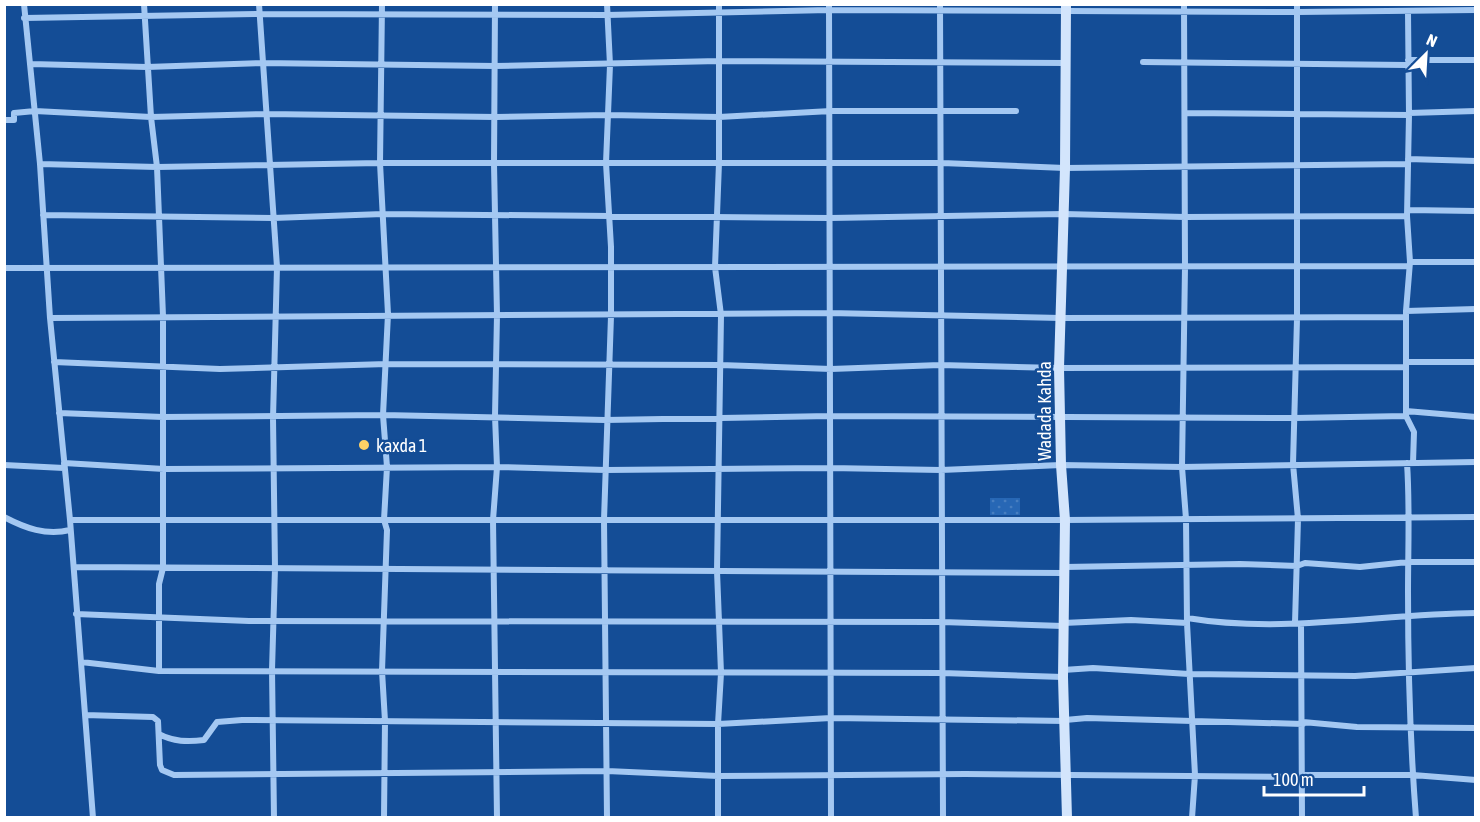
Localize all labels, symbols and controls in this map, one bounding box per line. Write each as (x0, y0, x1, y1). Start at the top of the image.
north arrow (1396, 24, 1456, 84)
text: N (1424, 30, 1440, 50)
street label: Wadada Kahda (1034, 361, 1055, 461)
place label: kaxda 1 (376, 435, 427, 456)
marker: kaxda 1 (357, 438, 371, 452)
scale bar (1264, 759, 1364, 797)
text: 100 m (1273, 769, 1314, 790)

